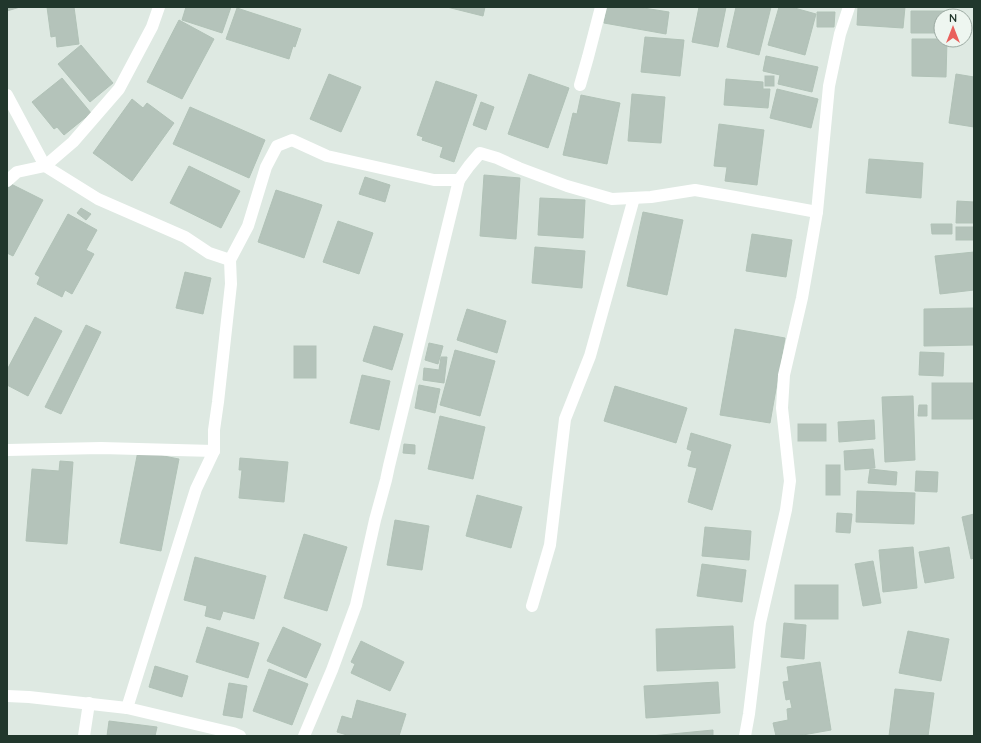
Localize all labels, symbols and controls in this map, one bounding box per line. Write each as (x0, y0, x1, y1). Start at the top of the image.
north arrow (933, 8, 973, 48)
text: N (949, 11, 957, 25)

